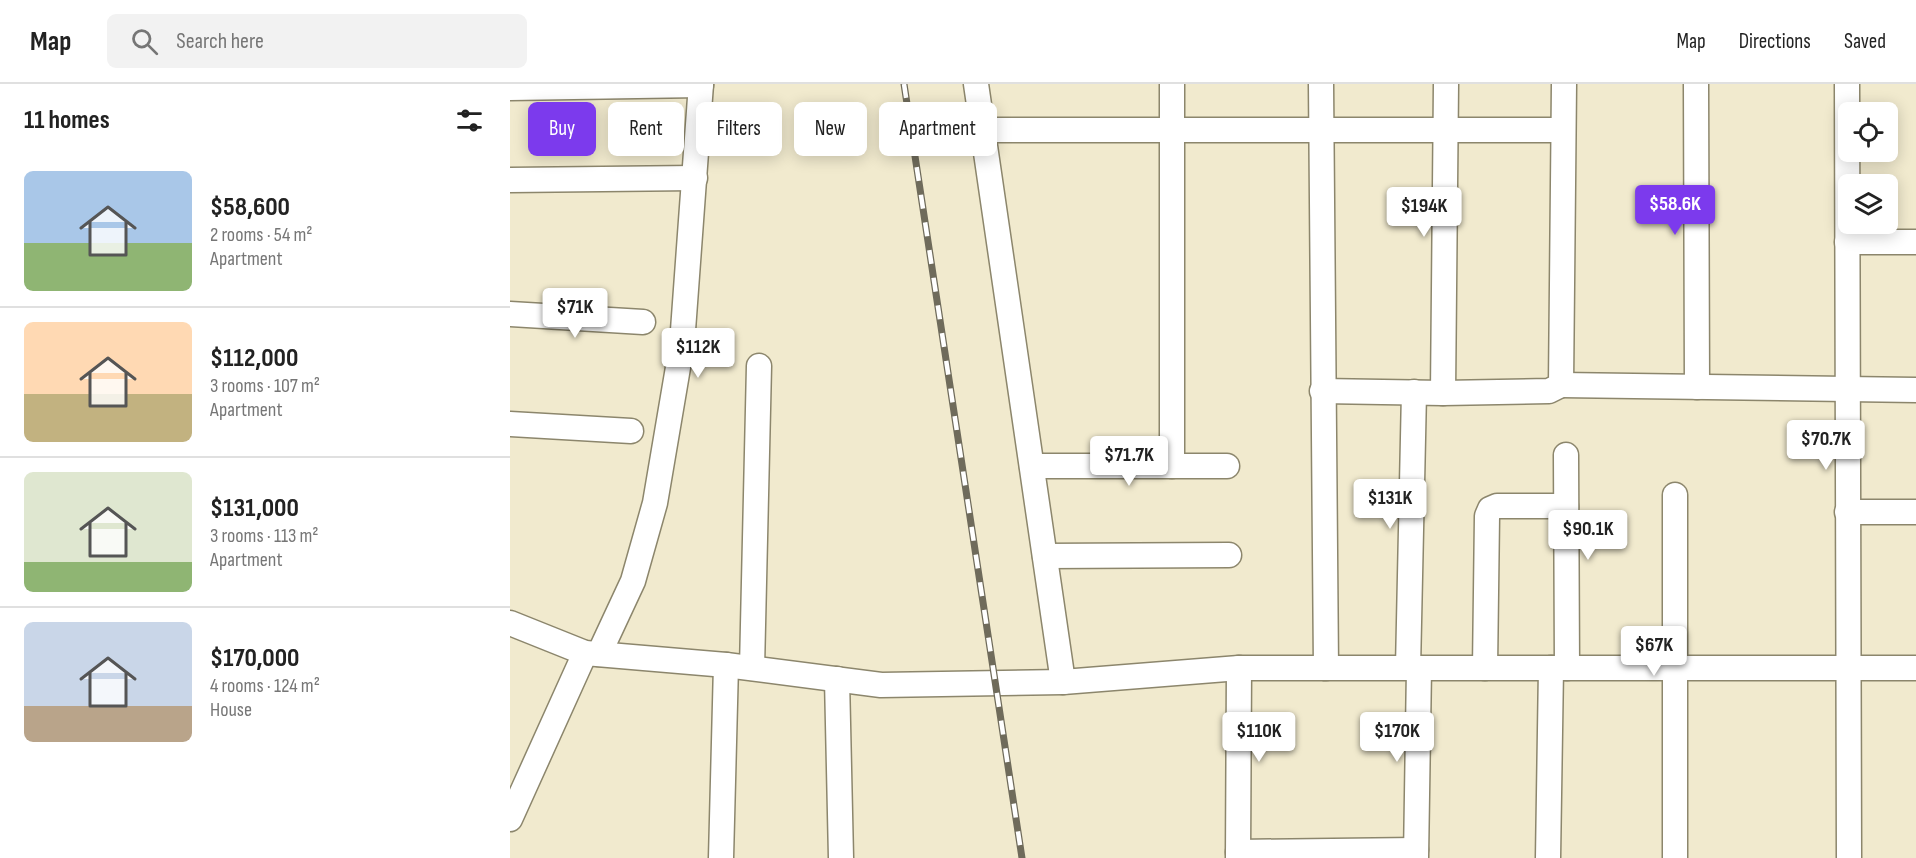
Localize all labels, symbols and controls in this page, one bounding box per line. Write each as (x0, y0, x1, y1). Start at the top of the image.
search box (107, 14, 527, 68)
text: Map (30, 25, 71, 58)
icon: search (128, 25, 161, 58)
text: Search here (176, 28, 264, 55)
text: Map (1676, 29, 1706, 54)
text: Directions (1739, 29, 1811, 54)
text: Saved (1844, 29, 1886, 54)
chip: Buy (528, 102, 596, 156)
chip: Rent (608, 102, 684, 156)
chip: Filters (696, 102, 782, 156)
chip: New (794, 102, 867, 156)
chip: Apartment (879, 102, 997, 156)
map controls (1838, 102, 1898, 234)
button: locate (1838, 102, 1898, 162)
icon: filters (453, 104, 486, 137)
text: 11 homes (24, 105, 110, 136)
button: layers (1838, 174, 1898, 234)
pin: $58.6K (1626, 185, 1724, 236)
pin: $194K (1382, 187, 1466, 238)
text: $58,600 (210, 192, 290, 223)
text: $58.6K (1649, 192, 1701, 216)
text: $194K (1401, 194, 1447, 218)
icon: home (72, 195, 144, 267)
text: 2 rooms · 54 m² (210, 223, 312, 247)
text: Apartment (210, 247, 283, 271)
pin: $71K (539, 288, 611, 339)
text: $71K (557, 295, 593, 319)
pin: $112K (656, 328, 740, 379)
text: $112K (676, 335, 720, 359)
text: $112,000 (210, 343, 298, 374)
icon: home (72, 346, 144, 418)
text: 3 rooms · 107 m² (210, 374, 320, 398)
text: Apartment (210, 398, 283, 422)
pin: $70.7K (1777, 420, 1875, 471)
text: $70.7K (1801, 427, 1851, 451)
pin: $71.7K (1080, 436, 1178, 487)
text: $71.7K (1104, 443, 1154, 467)
pin: $131K (1348, 479, 1432, 530)
text: $131K (1368, 486, 1412, 510)
text: $131,000 (210, 493, 299, 524)
icon: home (72, 496, 144, 568)
pin: $90.1K (1539, 510, 1637, 561)
text: $90.1K (1562, 517, 1614, 541)
text: 3 rooms · 113 m² (210, 524, 319, 548)
text: Apartment (210, 548, 283, 572)
pin: $67K (1618, 626, 1690, 677)
text: $67K (1635, 633, 1673, 657)
text: $170,000 (210, 643, 299, 674)
icon: home (72, 646, 144, 718)
text: 4 rooms · 124 m² (210, 674, 320, 698)
text: House (210, 698, 252, 722)
pin: $110K (1217, 712, 1301, 763)
pin: $170K (1355, 712, 1439, 763)
text: $110K (1236, 719, 1282, 743)
text: $170K (1374, 719, 1420, 743)

